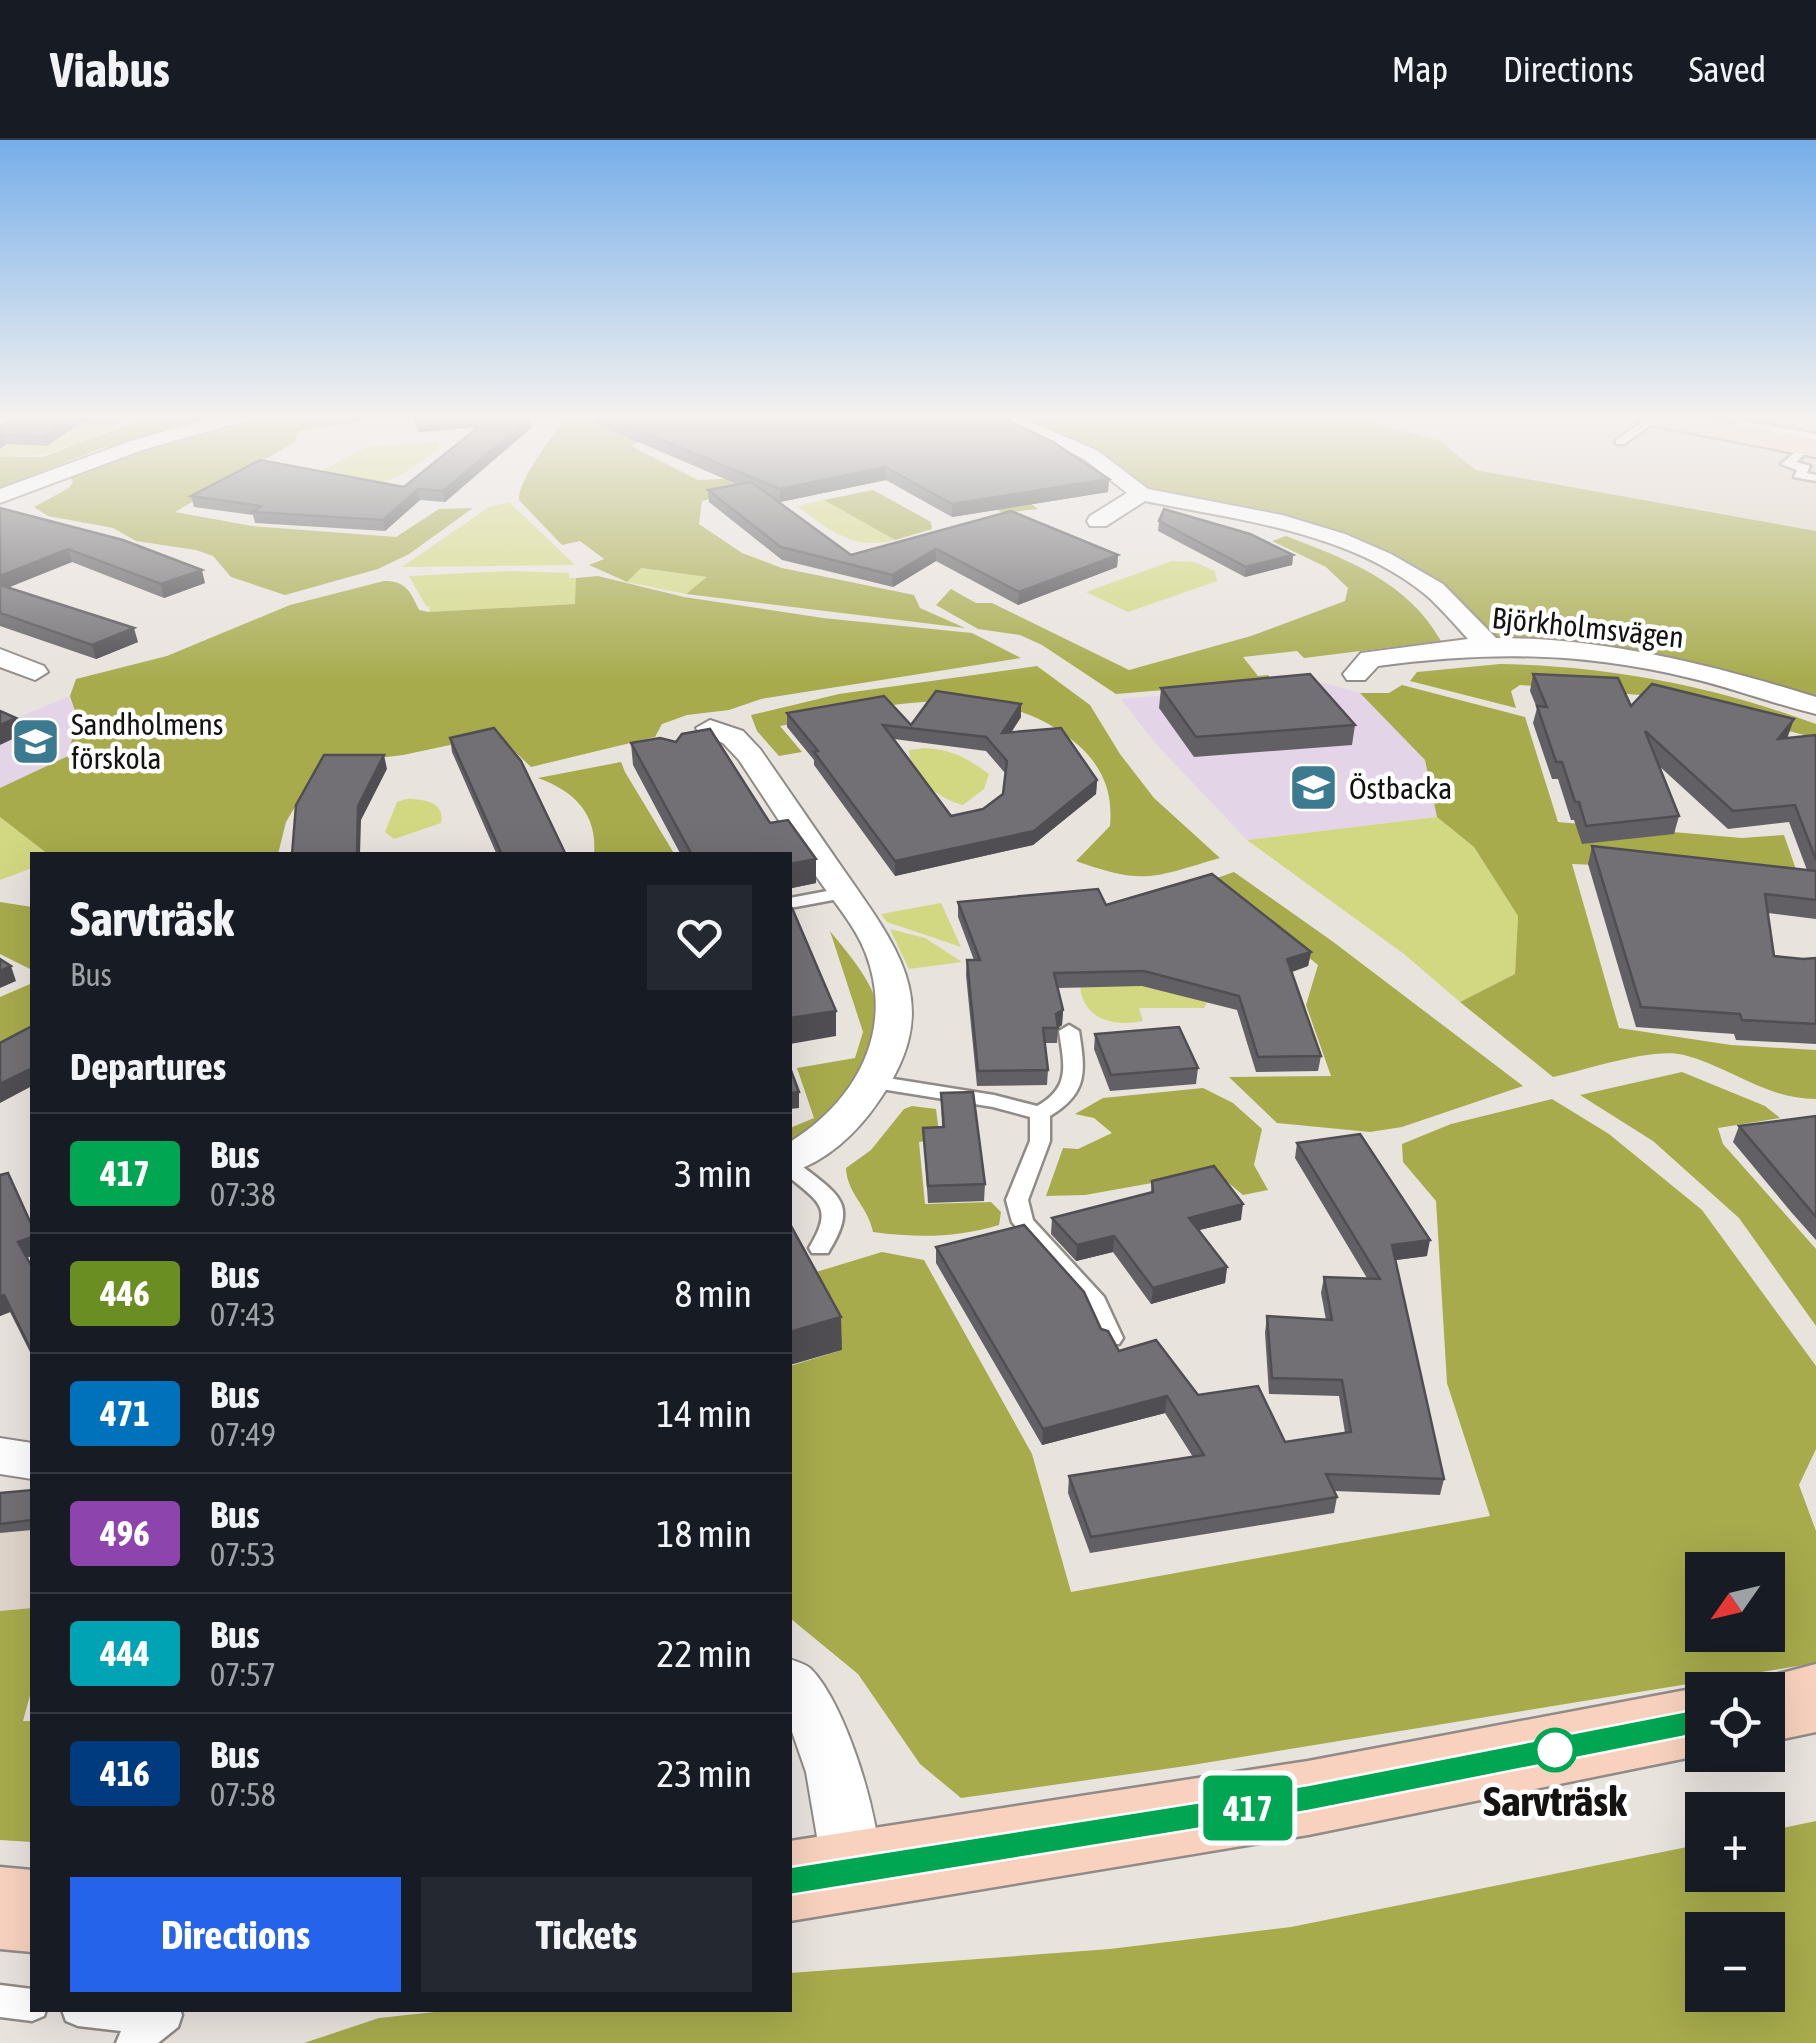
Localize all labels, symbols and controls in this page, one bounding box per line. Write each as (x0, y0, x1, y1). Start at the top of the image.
text: Viabus (50, 42, 170, 97)
text: Map (1392, 49, 1448, 89)
text: Directions (1503, 49, 1634, 89)
text: Saved (1689, 49, 1766, 89)
street label: Björkholmsvägen (1490, 600, 1686, 654)
place label: Sandholmens förskola (71, 707, 223, 775)
school or university icon: Sandholmens förskola (10, 715, 62, 767)
school or university icon: Östbacka (1288, 762, 1340, 814)
place label: Östbacka (1349, 771, 1452, 805)
button: heart (647, 885, 752, 990)
text: Sarvträsk (70, 891, 234, 946)
text: Bus (70, 956, 112, 993)
text: Departures (70, 1045, 226, 1088)
text: Bus (210, 1133, 260, 1176)
text: 3 min (674, 1152, 752, 1195)
text: 417 (100, 1153, 150, 1193)
text: 07:38 (210, 1176, 276, 1213)
text: Bus (210, 1253, 260, 1296)
text: 8 min (674, 1272, 752, 1315)
text: 446 (100, 1273, 150, 1313)
text: 07:43 (210, 1296, 276, 1333)
text: Bus (210, 1373, 260, 1416)
text: 14 min (657, 1392, 752, 1435)
text: 471 (100, 1393, 150, 1433)
text: 07:49 (210, 1416, 276, 1453)
text: Bus (210, 1493, 260, 1536)
text: 18 min (657, 1512, 752, 1555)
text: 496 (100, 1513, 150, 1553)
text: 07:53 (210, 1536, 276, 1573)
north arrow (1685, 1552, 1785, 1652)
map controls (1685, 1552, 1785, 2012)
text: Bus (210, 1613, 260, 1656)
text: 22 min (657, 1632, 752, 1675)
text: 444 (100, 1633, 150, 1673)
text: 07:57 (210, 1656, 276, 1693)
button: locate (1685, 1672, 1785, 1772)
marker: Sarvträsk (1534, 1729, 1576, 1771)
text: Bus (210, 1733, 260, 1776)
text: 23 min (657, 1752, 752, 1795)
text: 416 (100, 1753, 150, 1793)
text: 07:58 (210, 1776, 276, 1813)
line badge: 417 (1190, 1776, 1306, 1840)
place label: Sarvträsk (1483, 1777, 1627, 1825)
text: 417 (1223, 1788, 1273, 1828)
button: + (1685, 1792, 1785, 1892)
button: Directions (70, 1877, 401, 1992)
button: Tickets (421, 1877, 752, 1992)
button: − (1685, 1912, 1785, 2012)

